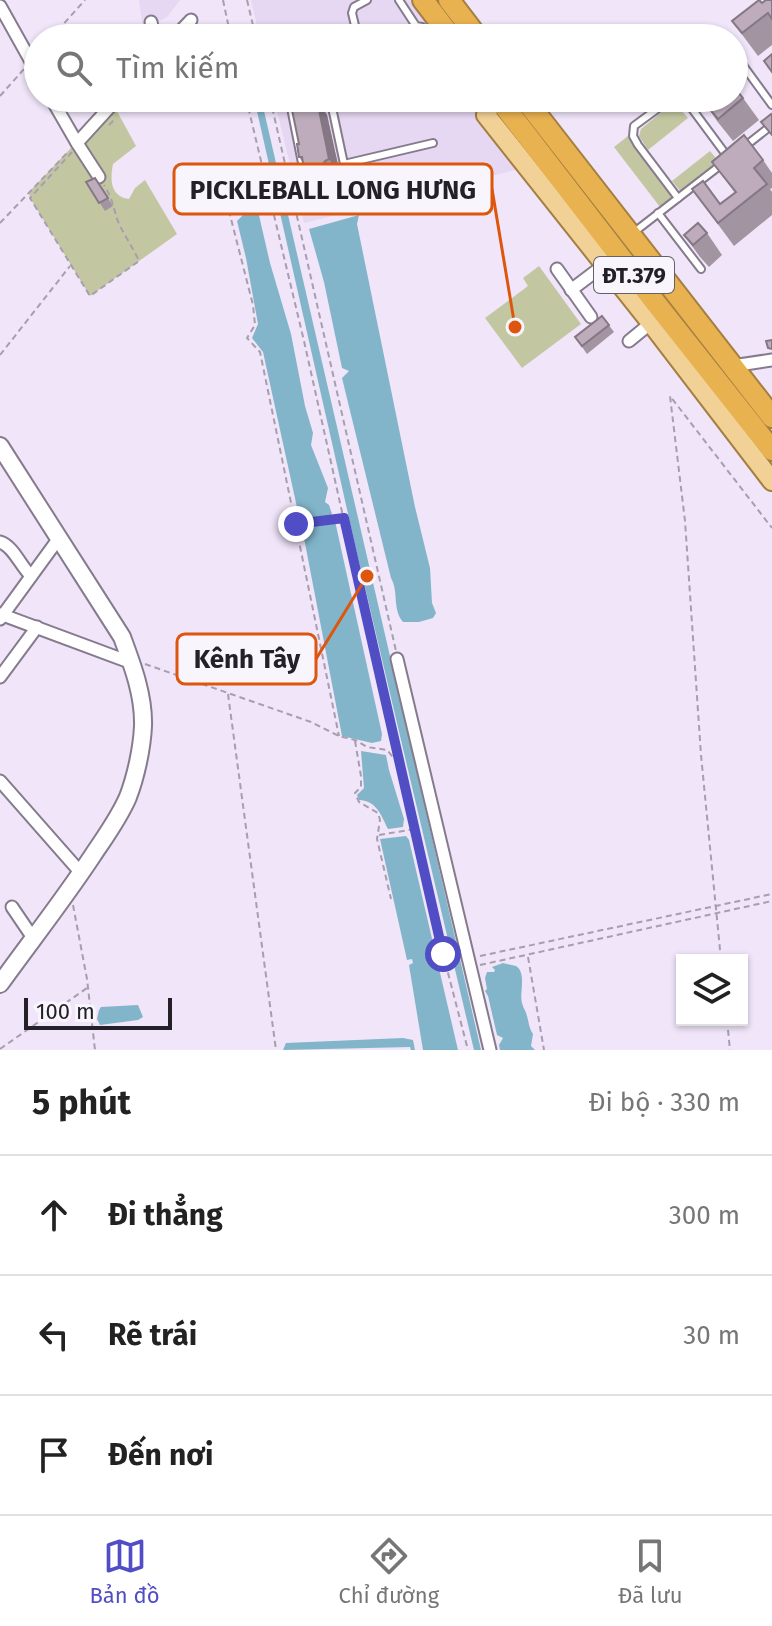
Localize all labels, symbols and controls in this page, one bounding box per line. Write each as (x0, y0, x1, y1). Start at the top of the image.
search box (24, 24, 748, 112)
icon: search (52, 46, 96, 90)
text: Tìm kiếm (116, 50, 240, 86)
callout: PICKLEBALL LONG HƯNG (174, 164, 492, 214)
text: PICKLEBALL LONG HƯNG (190, 175, 476, 206)
road number: ĐT.379 (594, 257, 674, 293)
route end (278, 506, 314, 542)
callout: Kênh Tây (177, 634, 316, 684)
text: Kênh Tây (194, 644, 301, 675)
route start (425, 936, 461, 972)
map controls (676, 954, 748, 1026)
button: layers (676, 954, 748, 1026)
scale bar (24, 994, 172, 1030)
text: 100 m (36, 998, 95, 1025)
text: 5 phút (32, 1082, 131, 1123)
text: Đi bộ · 330 m (588, 1087, 740, 1118)
icon: ahead (32, 1193, 76, 1237)
text: Đi thẳng (108, 1197, 223, 1233)
text: 300 m (669, 1200, 740, 1231)
icon: left (32, 1313, 76, 1357)
text: Rẽ trái (108, 1317, 197, 1353)
text: 30 m (683, 1320, 740, 1351)
icon: arrive (32, 1433, 76, 1477)
text: Đến nơi (108, 1437, 213, 1473)
tab: Bản đồ (89, 1534, 160, 1609)
tab: Chỉ đường (339, 1534, 439, 1609)
tab: Đã lưu (618, 1534, 683, 1609)

